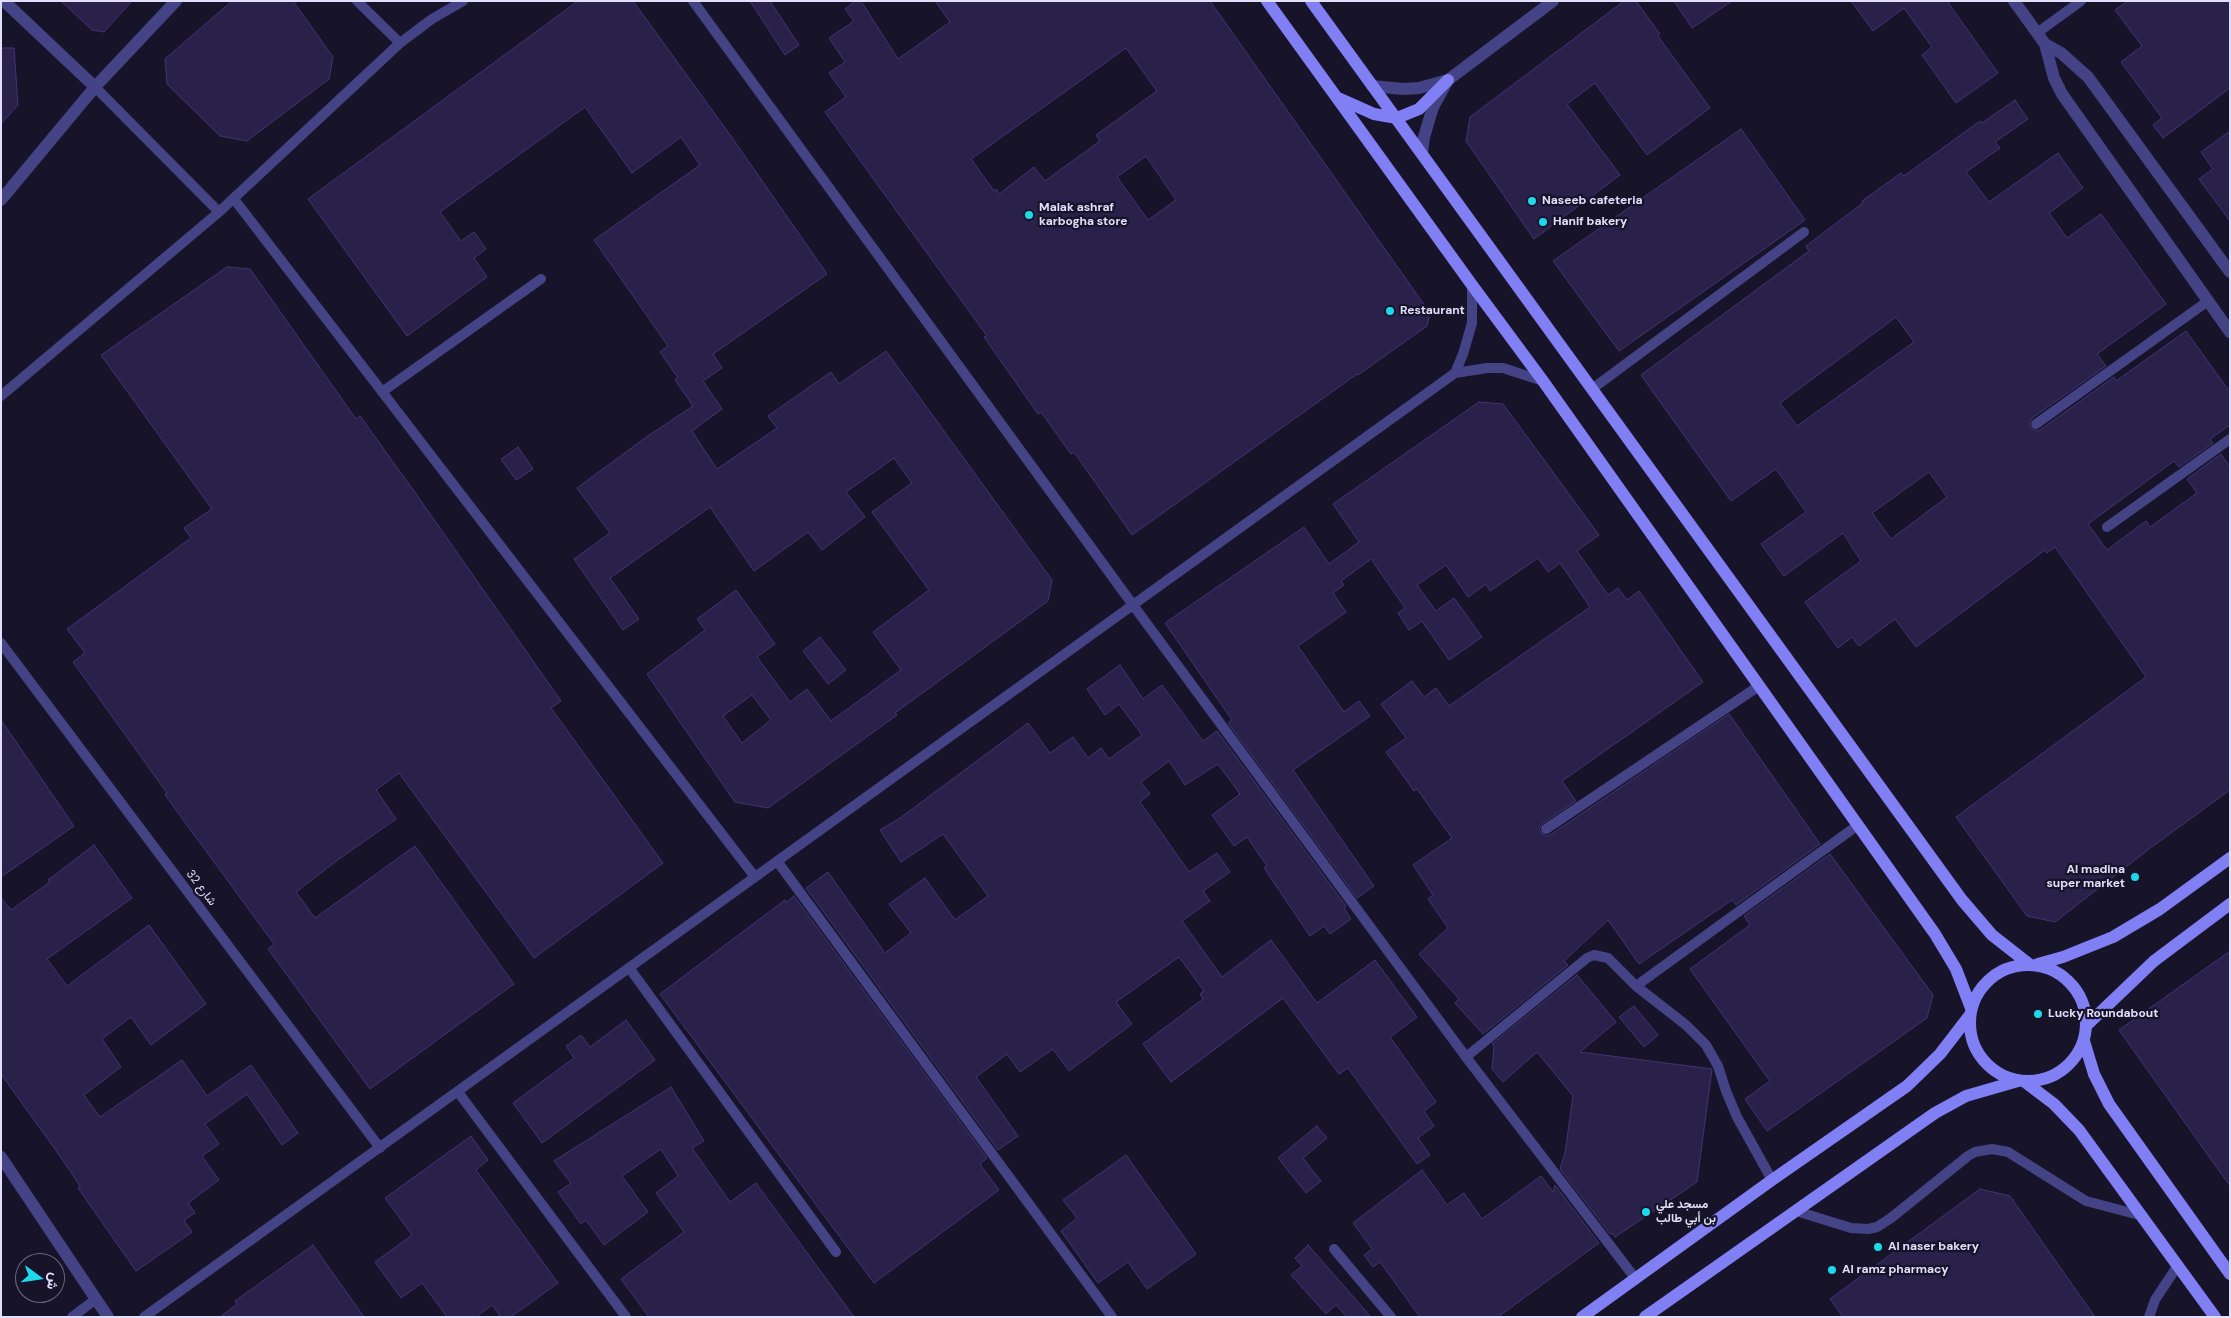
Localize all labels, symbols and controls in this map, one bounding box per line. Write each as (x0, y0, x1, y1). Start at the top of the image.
place label: Naseeb cafeteria (1542, 194, 1642, 208)
marker: Naseeb cafeteria (1526, 195, 1538, 207)
place label: Malak ashraf karbogha store (1039, 201, 1127, 229)
marker: Malak ashraf karbogha store (1023, 209, 1035, 221)
place label: Hanif bakery (1553, 215, 1627, 229)
marker: Hanif bakery (1537, 216, 1549, 228)
place label: Restaurant (1400, 304, 1465, 318)
marker: Restaurant (1384, 305, 1396, 317)
place label: Al madina super market (2046, 863, 2125, 891)
street label: شارع 32 (183, 867, 219, 909)
marker: Al madina super market (2129, 871, 2141, 883)
place label: Lucky Roundabout (2048, 1007, 2158, 1021)
marker: Lucky Roundabout (2032, 1008, 2044, 1020)
place label: مسجد علي بن أبي طالب (1656, 1198, 1716, 1226)
marker: مسجد علي بن أبي طالب (1640, 1206, 1652, 1218)
place label: Al naser bakery (1888, 1240, 1979, 1254)
marker: Al naser bakery (1872, 1241, 1884, 1253)
north arrow (15, 1253, 65, 1303)
place label: Al ramz pharmacy (1842, 1263, 1949, 1277)
marker: Al ramz pharmacy (1826, 1264, 1838, 1276)
text: ش (43, 1271, 64, 1292)

